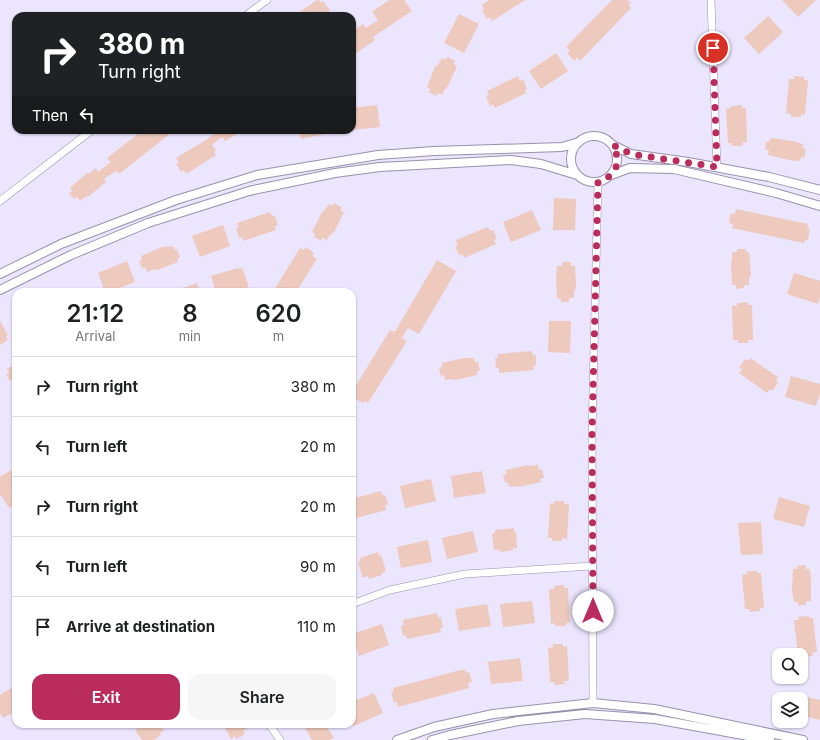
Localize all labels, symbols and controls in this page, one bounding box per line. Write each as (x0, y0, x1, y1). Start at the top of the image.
text: 380 m (98, 27, 185, 61)
icon: right (32, 28, 84, 80)
pin (696, 31, 730, 65)
icon: arrive (702, 37, 724, 59)
text: Turn right (98, 61, 181, 82)
icon: left (76, 104, 98, 126)
text: Then (32, 106, 68, 125)
text: 21:12 (66, 299, 124, 328)
text: 8 (182, 299, 198, 328)
text: 620 (255, 299, 302, 328)
text: Arrival (75, 328, 115, 344)
text: min (179, 328, 201, 344)
text: m (273, 328, 284, 344)
icon: right (32, 376, 54, 398)
text: Turn right (66, 377, 138, 396)
text: 380 m (291, 377, 336, 396)
icon: left (32, 436, 54, 458)
text: Turn left (66, 437, 127, 456)
text: 20 m (300, 437, 336, 456)
icon: right (32, 496, 54, 518)
text: Turn right (66, 497, 138, 516)
text: 20 m (300, 497, 336, 516)
icon: left (32, 556, 54, 578)
text: Turn left (66, 557, 127, 576)
text: 90 m (300, 557, 336, 576)
position arrow (572, 590, 614, 632)
icon: arrive (32, 616, 54, 638)
text: Arrive at destination (66, 617, 215, 636)
text: 110 m (297, 617, 336, 636)
map controls (772, 648, 808, 728)
button: search (772, 648, 808, 684)
button: Exit (32, 674, 180, 720)
button: Share (188, 674, 336, 720)
button: layers (772, 692, 808, 728)

